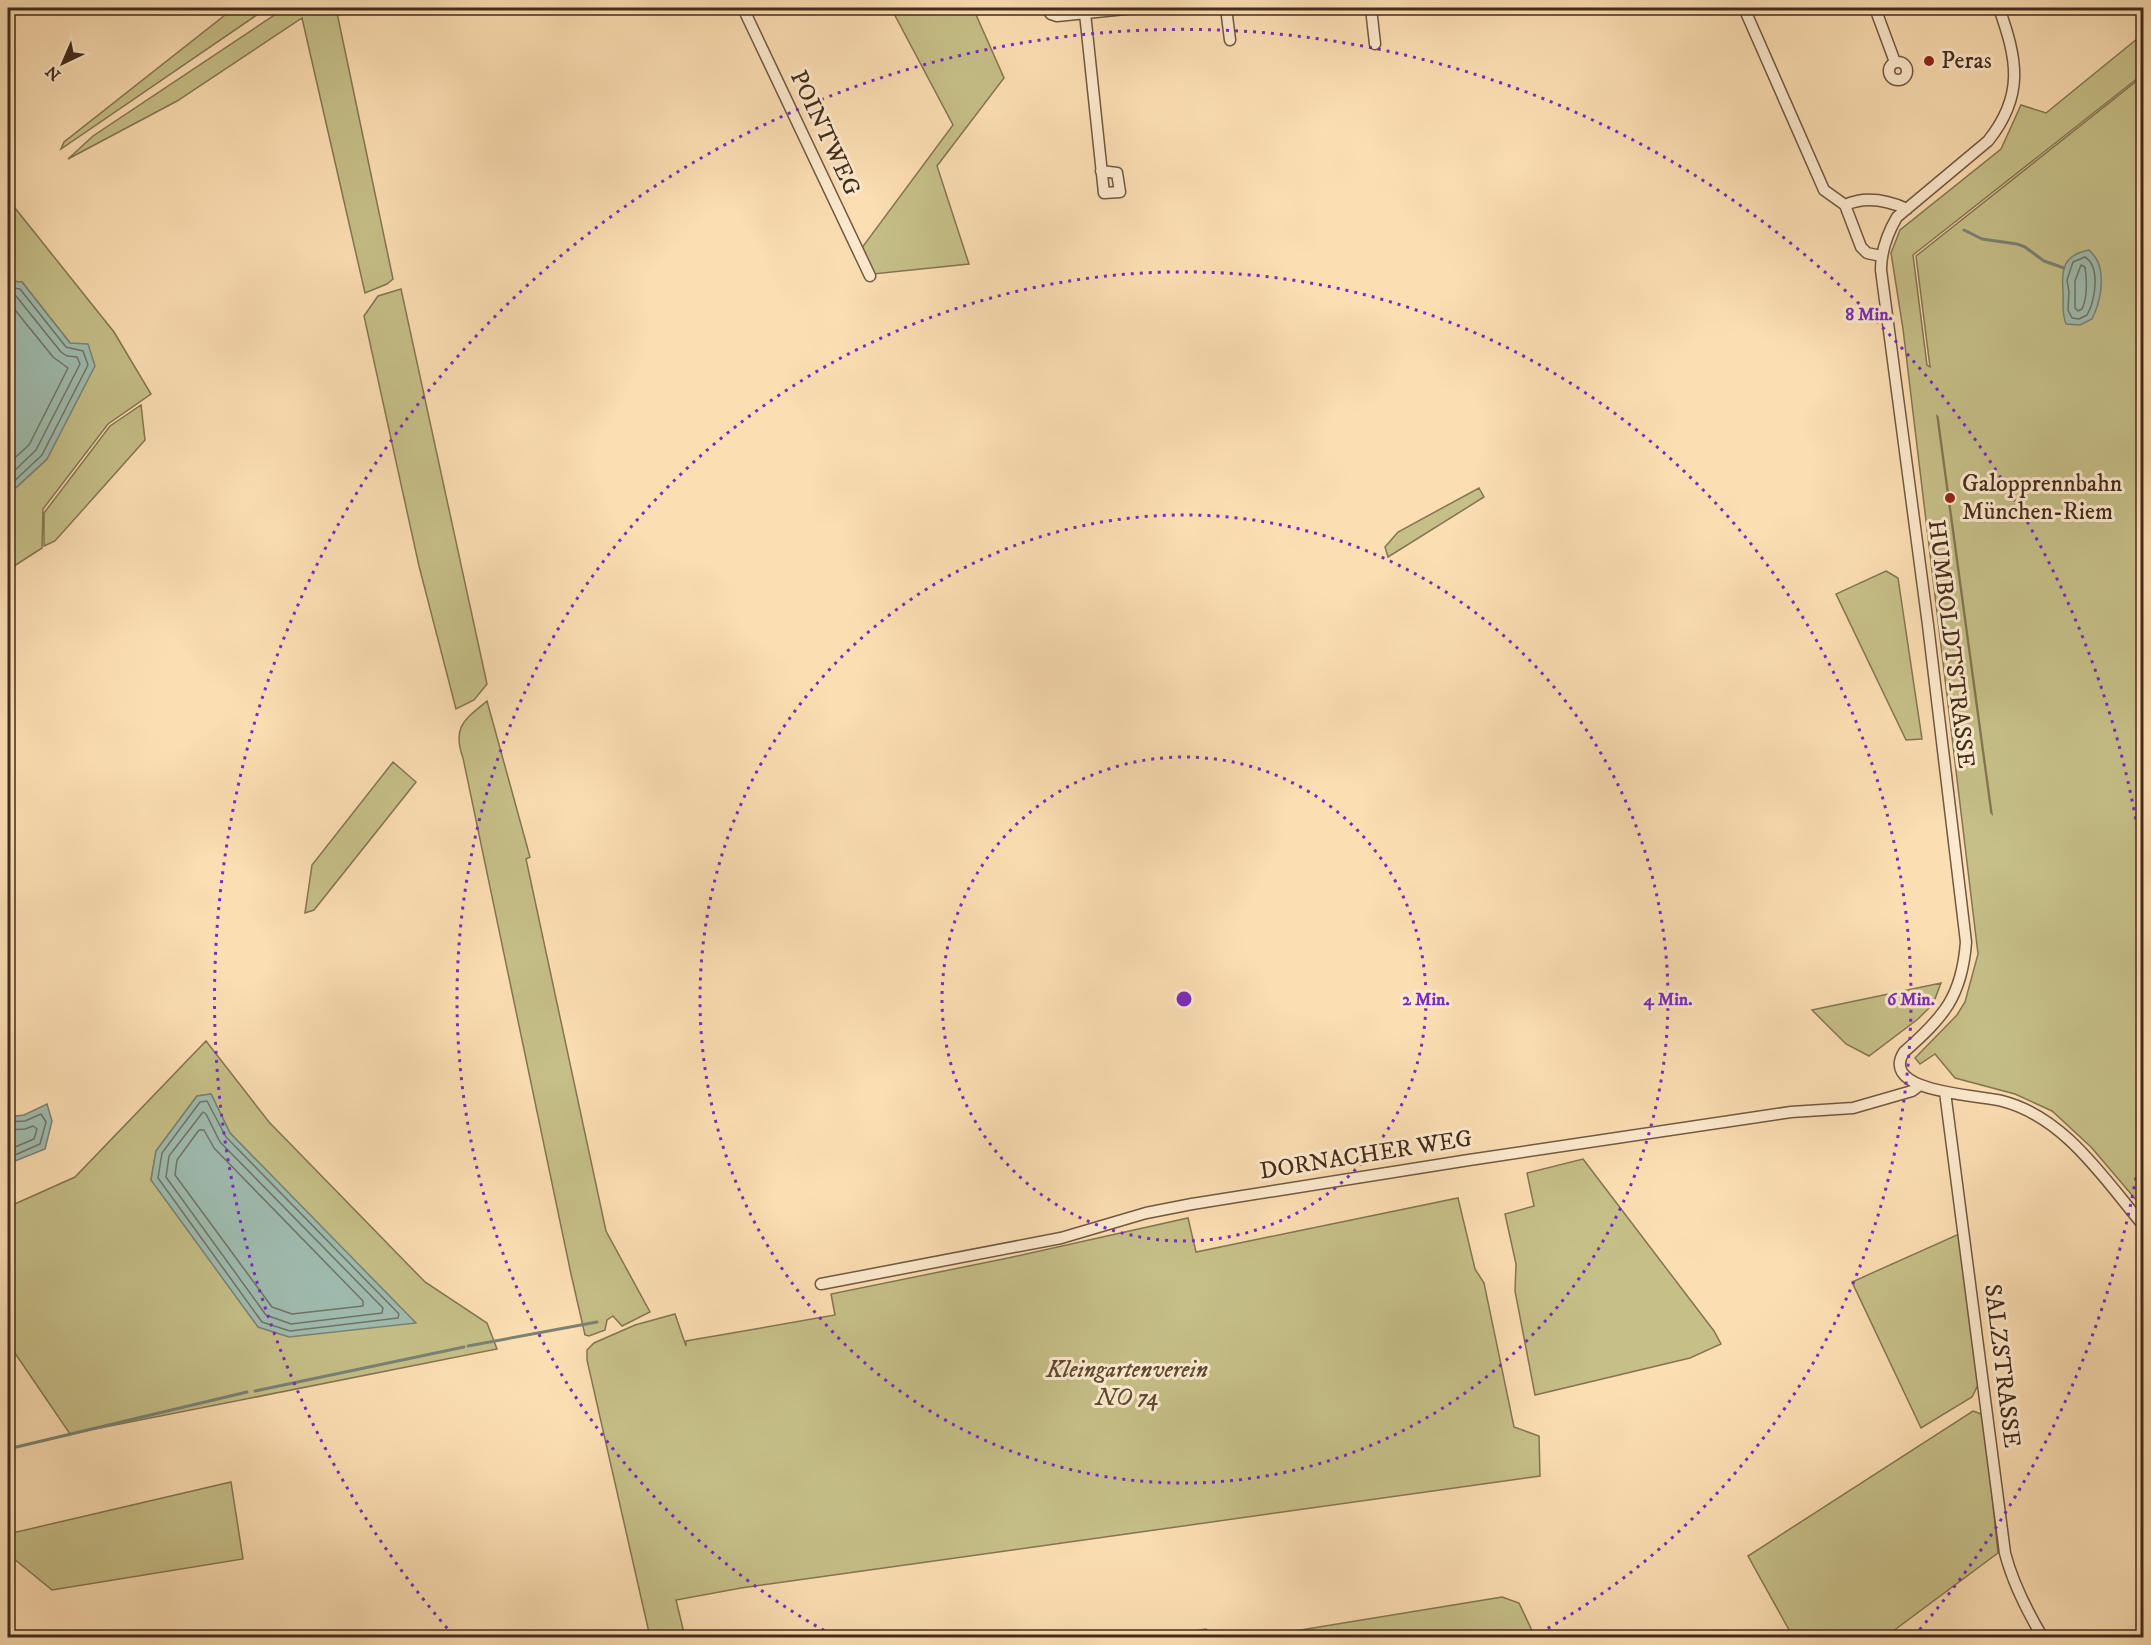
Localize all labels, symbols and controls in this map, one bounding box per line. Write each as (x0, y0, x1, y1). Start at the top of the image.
north arrow (33, 33, 93, 93)
place label: Peras (1941, 46, 1992, 76)
marker: Peras (1922, 54, 1936, 68)
text: N (42, 61, 65, 85)
street label: POINTWEG (783, 66, 867, 200)
text: 8 Min. (1845, 304, 1893, 326)
place label: Galopprennbahn München-Riem (1962, 469, 2123, 527)
marker: Galopprennbahn München-Riem (1943, 491, 1957, 505)
street label: HUMBOLDTSTRASSE (1921, 518, 1981, 770)
centre of rings (1174, 989, 1194, 1009)
text: 2 Min. (1402, 989, 1450, 1011)
text: 4 Min. (1643, 989, 1692, 1011)
text: 6 Min. (1887, 989, 1935, 1011)
street label: DORNACHER WEG (1258, 1123, 1475, 1187)
street label: SALZSTRASSE (1977, 1282, 2027, 1450)
park label: Kleingartenverein NO 74 (1045, 1355, 1208, 1413)

